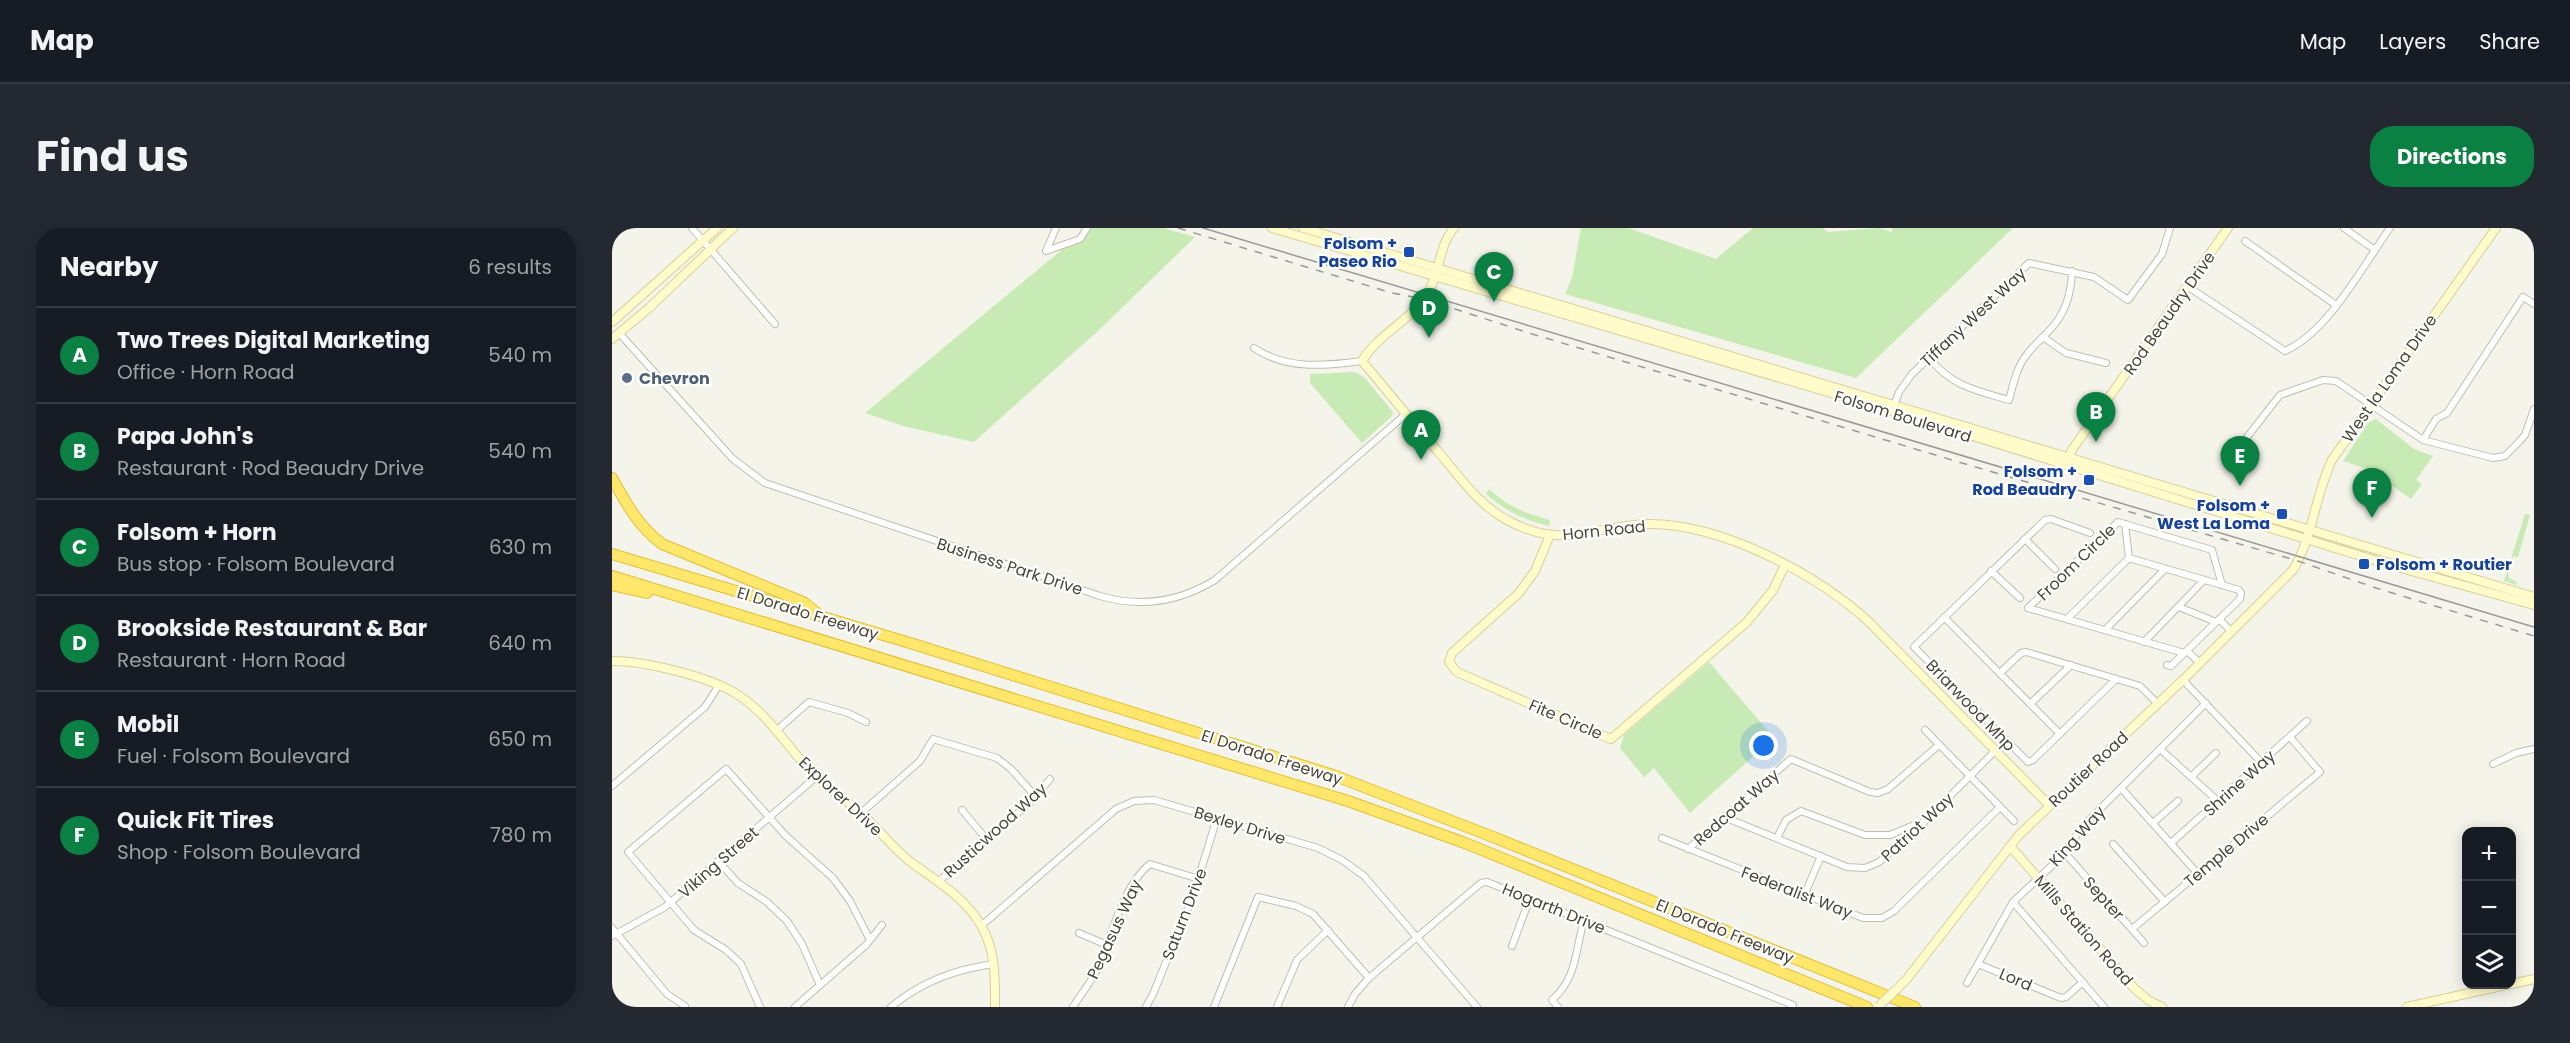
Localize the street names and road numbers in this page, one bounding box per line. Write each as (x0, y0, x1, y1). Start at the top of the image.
street label: Rod Beaudry Drive (2118, 247, 2221, 380)
street label: Tiffany West Way (1915, 262, 2031, 372)
street label: West la Loma Drive (2336, 309, 2442, 447)
street label: Folsom Boulevard (1831, 385, 1974, 448)
street label: Horn Road (1561, 515, 1647, 546)
street label: Froom Circle (2032, 519, 2121, 606)
street label: Business Park Drive (934, 532, 1086, 601)
street label: El Dorado Freeway (734, 581, 881, 646)
street label: Briarwood Mhp (1921, 654, 2021, 757)
street label: Fite Circle (1525, 694, 1606, 745)
street label: El Dorado Freeway (1198, 724, 1345, 791)
street label: Routier Road (2043, 726, 2133, 812)
street label: Shrine Way (2198, 745, 2280, 822)
street label: Explorer Drive (794, 751, 888, 841)
street label: Redcoat Way (1688, 764, 1784, 851)
street label: Rusticwood Way (939, 778, 1052, 883)
street label: Patriot Way (1876, 788, 1959, 867)
street label: Bexley Drive (1191, 801, 1289, 850)
street label: King Way (2044, 801, 2111, 872)
street label: Temple Drive (2179, 808, 2274, 893)
street label: Viking Street (673, 821, 763, 904)
street label: Federalist Way (1738, 861, 1856, 924)
street label: Saturn Drive (1156, 865, 1213, 964)
street label: Mills Station Road (2029, 870, 2138, 991)
street label: Septer (2078, 871, 2130, 925)
street label: Pegasus Way (1081, 876, 1148, 983)
street label: Hogarth Drive (1499, 877, 1609, 940)
street label: El Dorado Freeway (1652, 893, 1797, 970)
street label: Lord (1996, 962, 2036, 997)

